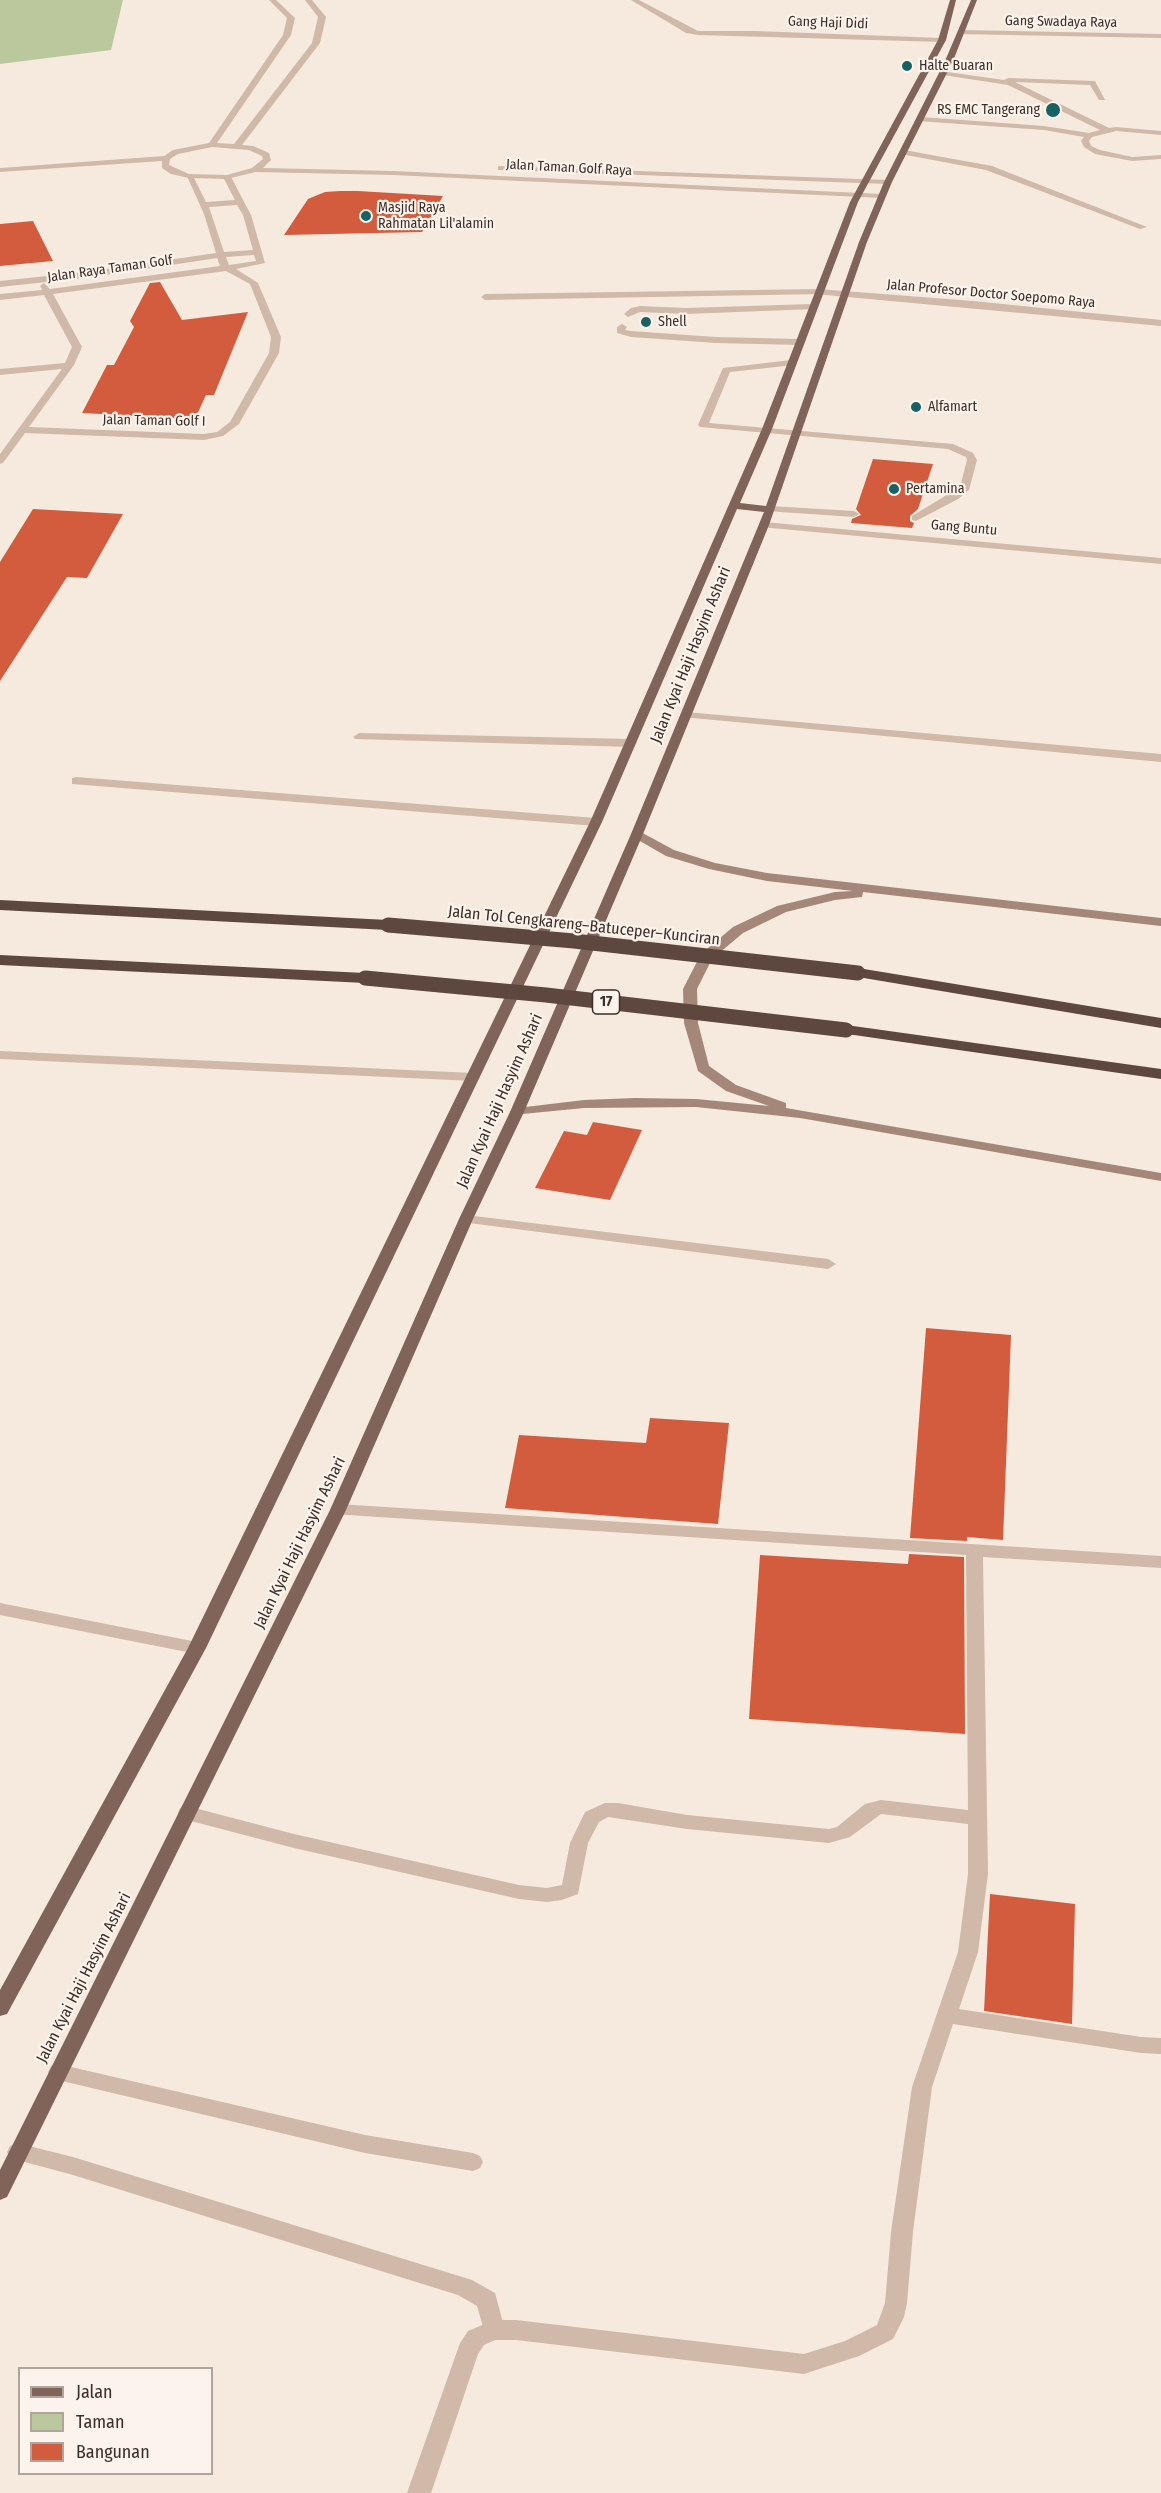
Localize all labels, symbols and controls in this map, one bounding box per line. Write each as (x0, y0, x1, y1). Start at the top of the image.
street label: Gang Haji Didi (788, 13, 868, 33)
street label: Gang Swadaya Raya (1005, 13, 1117, 31)
place label: Halte Buaran (919, 58, 993, 74)
marker: Halte Buaran (900, 59, 914, 73)
marker: RS EMC Tangerang (1044, 101, 1062, 119)
place label: RS EMC Tangerang (937, 102, 1040, 118)
street label: Jalan Taman Golf Raya (505, 156, 633, 180)
place label: Masjid Raya Rahmatan Lil'alamin (378, 200, 494, 232)
marker: Masjid Raya Rahmatan Lil'alamin (359, 209, 373, 223)
street label: Jalan Raya Taman Golf (46, 252, 174, 286)
street label: Jalan Profesor Doctor Soepomo Raya (886, 277, 1096, 311)
place label: Shell (658, 314, 687, 330)
marker: Shell (639, 315, 653, 329)
place label: Alfamart (928, 399, 977, 415)
marker: Alfamart (909, 400, 923, 414)
street label: Jalan Taman Golf I (102, 412, 206, 430)
place label: Pertamina (906, 481, 965, 497)
marker: Pertamina (887, 482, 901, 496)
street label: Gang Buntu (930, 517, 998, 539)
street label: Jalan Kyai Haji Hasyim Ashari (647, 564, 735, 746)
street label: Jalan Tol Cengkareng–Batuceper–Kunciran (447, 902, 721, 950)
road number: 17 (592, 990, 620, 1014)
street label: Jalan Kyai Haji Hasyim Ashari (453, 1011, 547, 1191)
street label: Jalan Kyai Haji Hasyim Ashari (250, 1454, 350, 1632)
street label: Jalan Kyai Haji Hasyim Ashari (33, 1890, 135, 2066)
legend (18, 2367, 213, 2475)
text: Jalan (76, 2381, 113, 2403)
text: Taman (76, 2411, 124, 2433)
text: Bangunan (76, 2441, 150, 2463)

